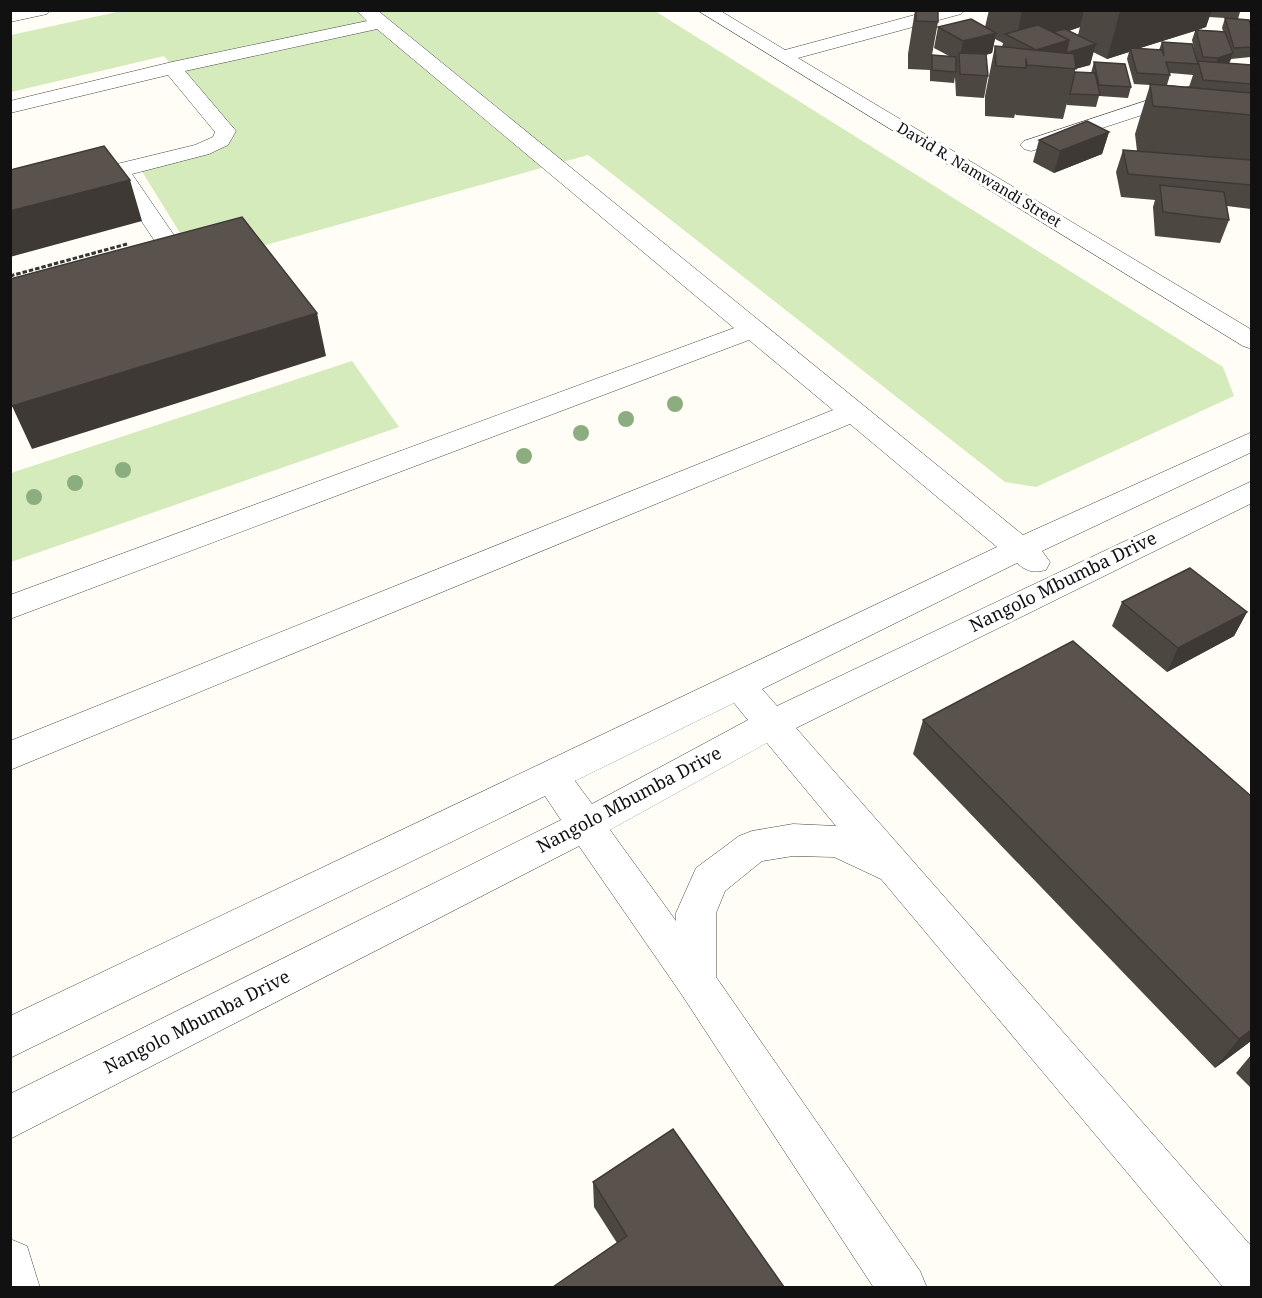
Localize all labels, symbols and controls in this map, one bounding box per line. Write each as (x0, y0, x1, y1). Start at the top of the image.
street label: David R. Namwandi Street (894, 117, 1065, 231)
street label: Nangolo Mbumba Drive (965, 525, 1160, 637)
street label: Nangolo Mbumba Drive (532, 740, 725, 858)
street label: Nangolo Mbumba Drive (99, 964, 294, 1079)

